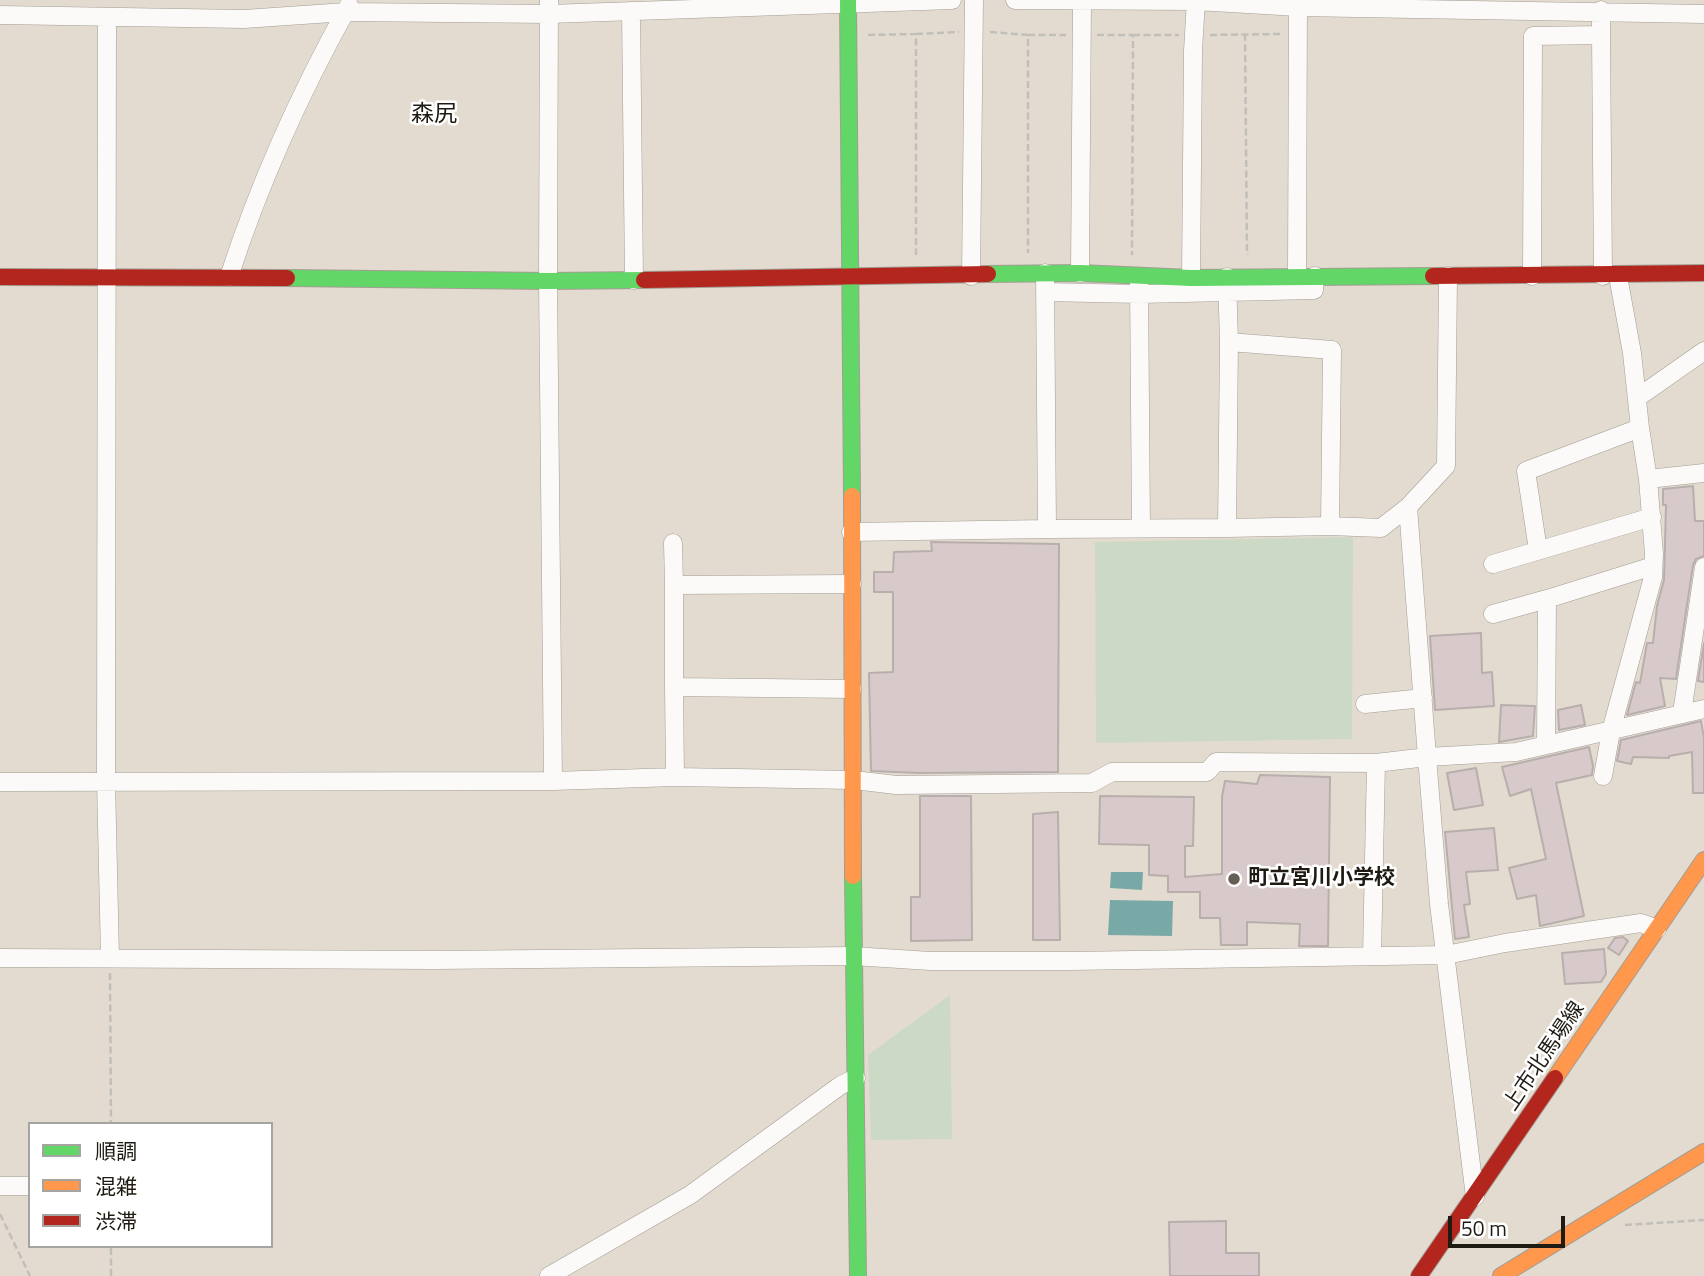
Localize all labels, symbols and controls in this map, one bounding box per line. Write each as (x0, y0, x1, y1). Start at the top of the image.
district label: 森尻 (411, 101, 457, 129)
place label: 町立宮川小学校 (1248, 866, 1395, 892)
marker: 町立宮川小学校 (1226, 871, 1242, 887)
street label: 上市北馬場線 (1499, 998, 1591, 1116)
legend (28, 1122, 273, 1248)
text: 順調 (95, 1135, 137, 1167)
text: 混雑 (95, 1170, 137, 1202)
scale bar (1452, 1202, 1569, 1246)
text: 渋滞 (95, 1205, 137, 1237)
text: 50 m (1461, 1212, 1507, 1244)

